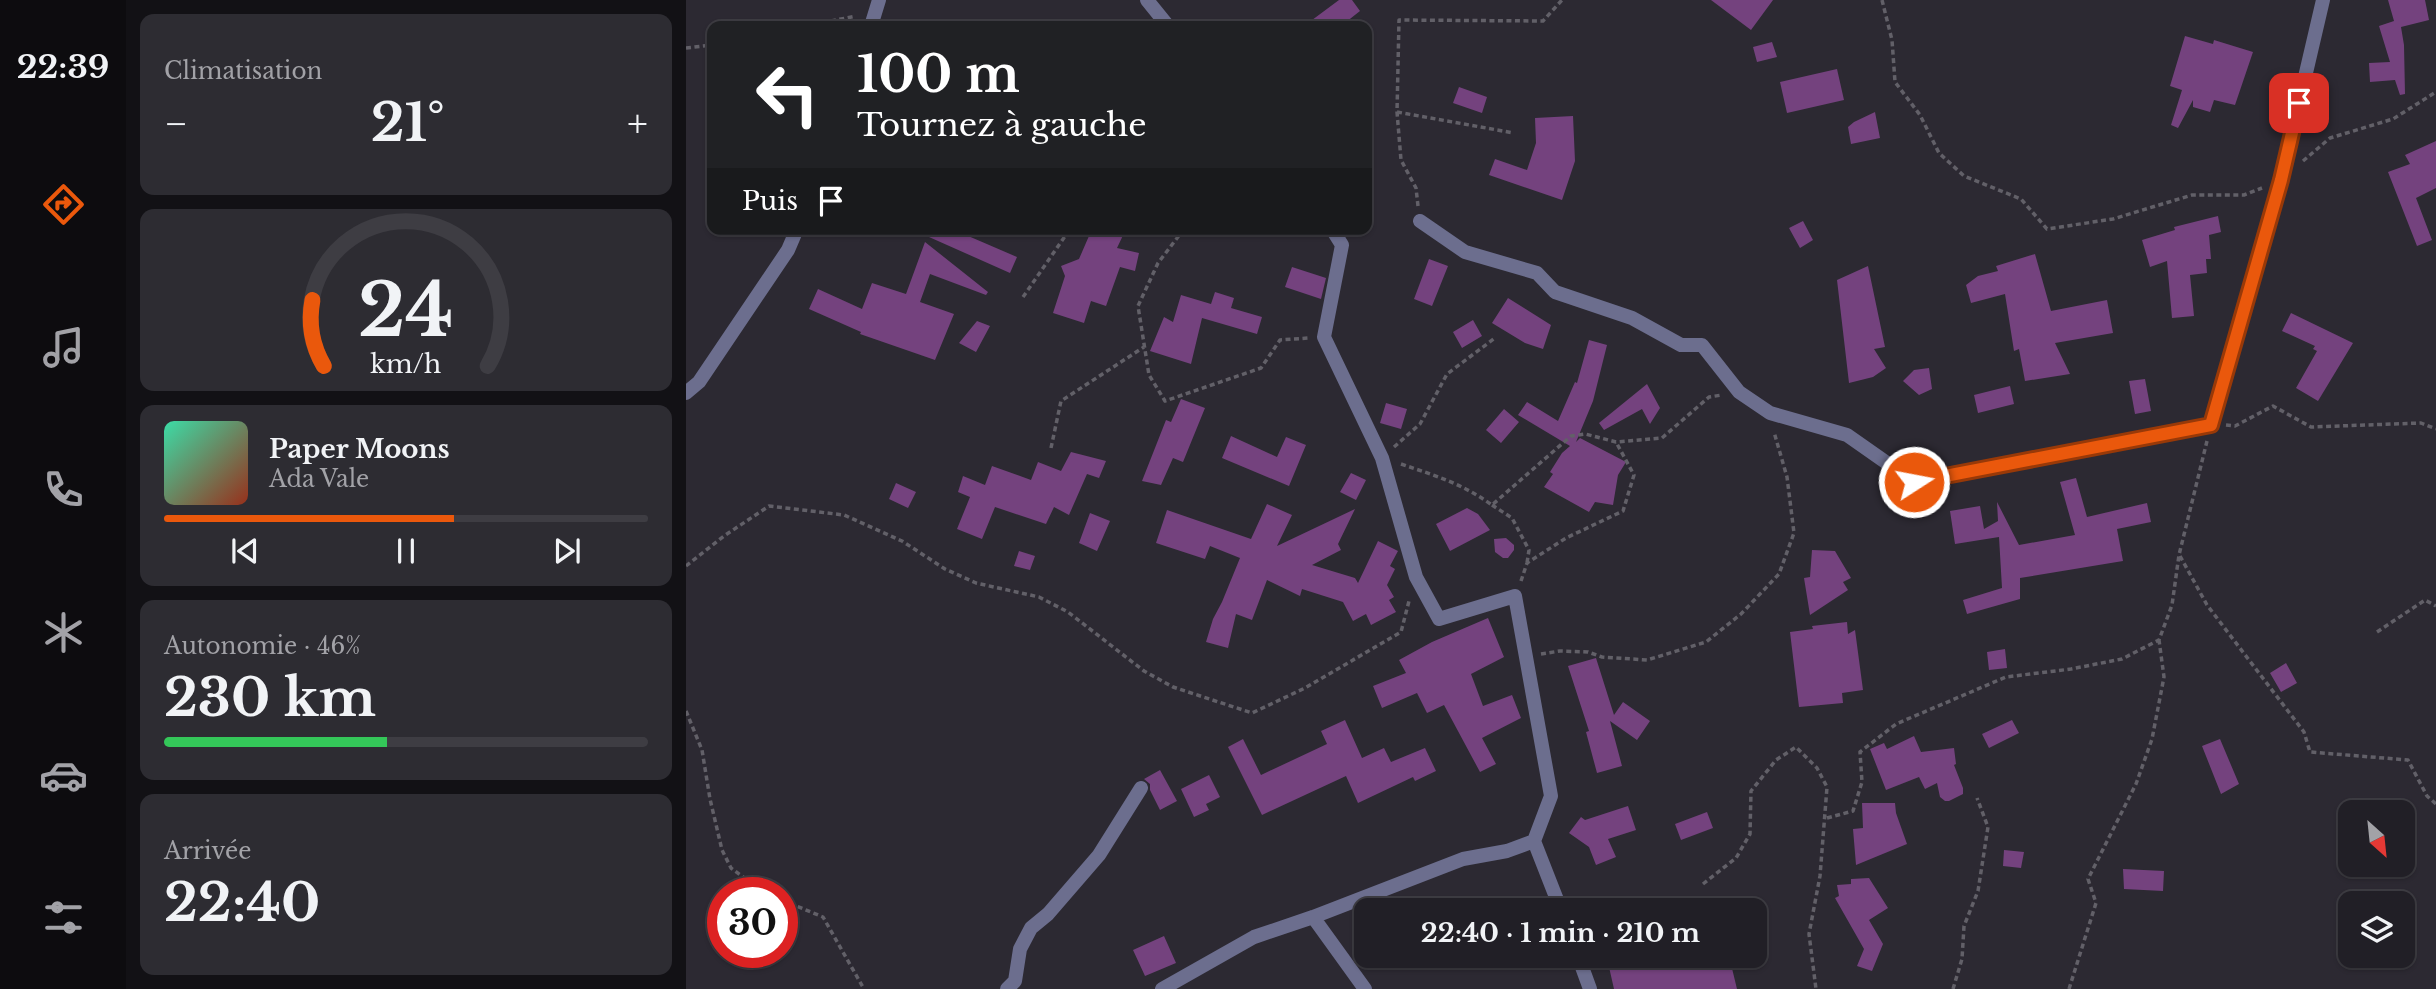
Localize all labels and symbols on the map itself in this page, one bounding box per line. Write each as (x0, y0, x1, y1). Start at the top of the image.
pin (2269, 73, 2329, 133)
position arrow (1877, 445, 1951, 519)
north arrow (2338, 800, 2415, 877)
speed limit sign: 30 (707, 877, 798, 968)

